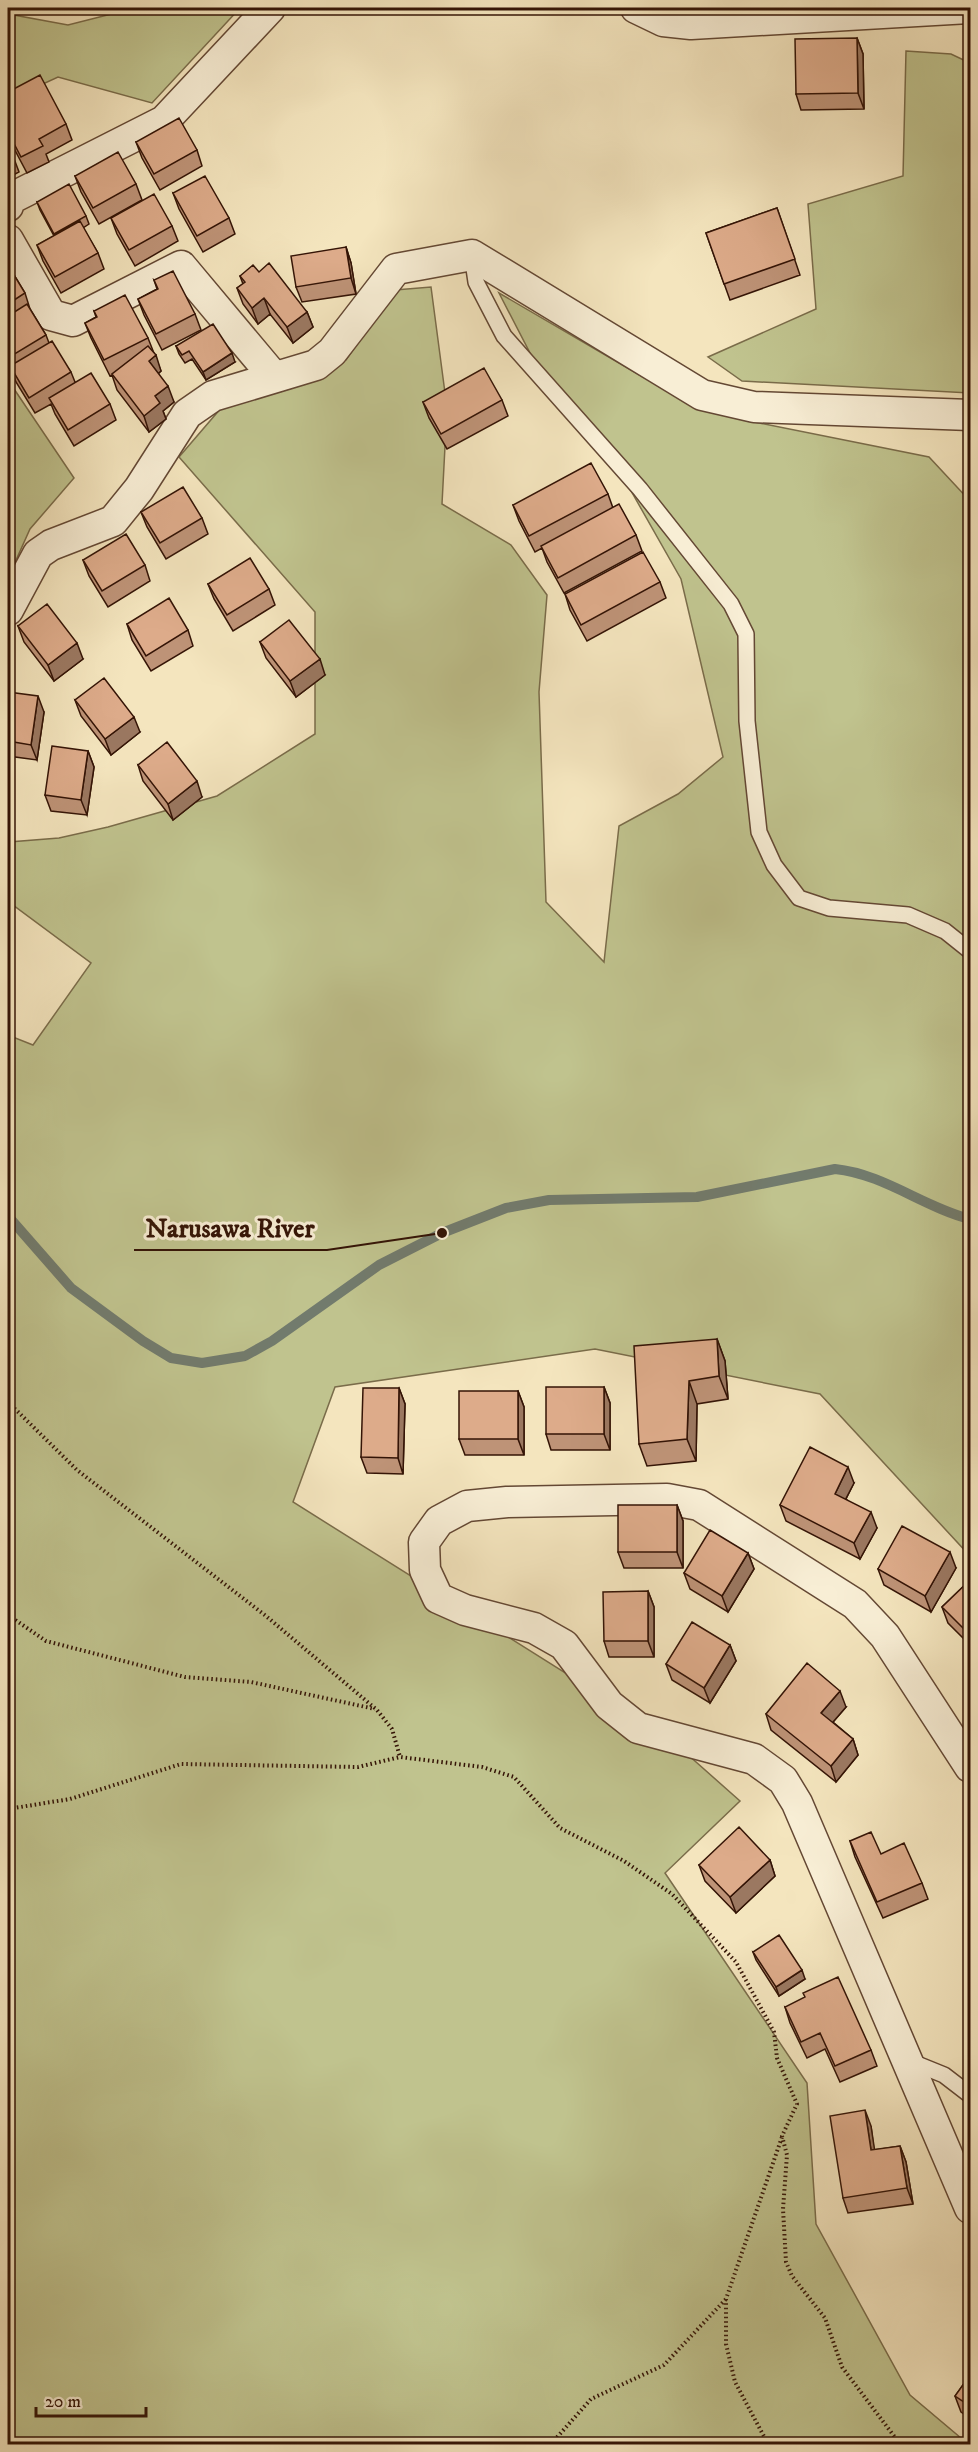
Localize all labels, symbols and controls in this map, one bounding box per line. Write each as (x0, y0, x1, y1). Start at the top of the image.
callout: Narusawa River (134, 1205, 327, 1250)
text: Narusawa River (146, 1212, 315, 1246)
scale bar (36, 2380, 146, 2418)
text: 20 m (45, 2391, 81, 2413)

